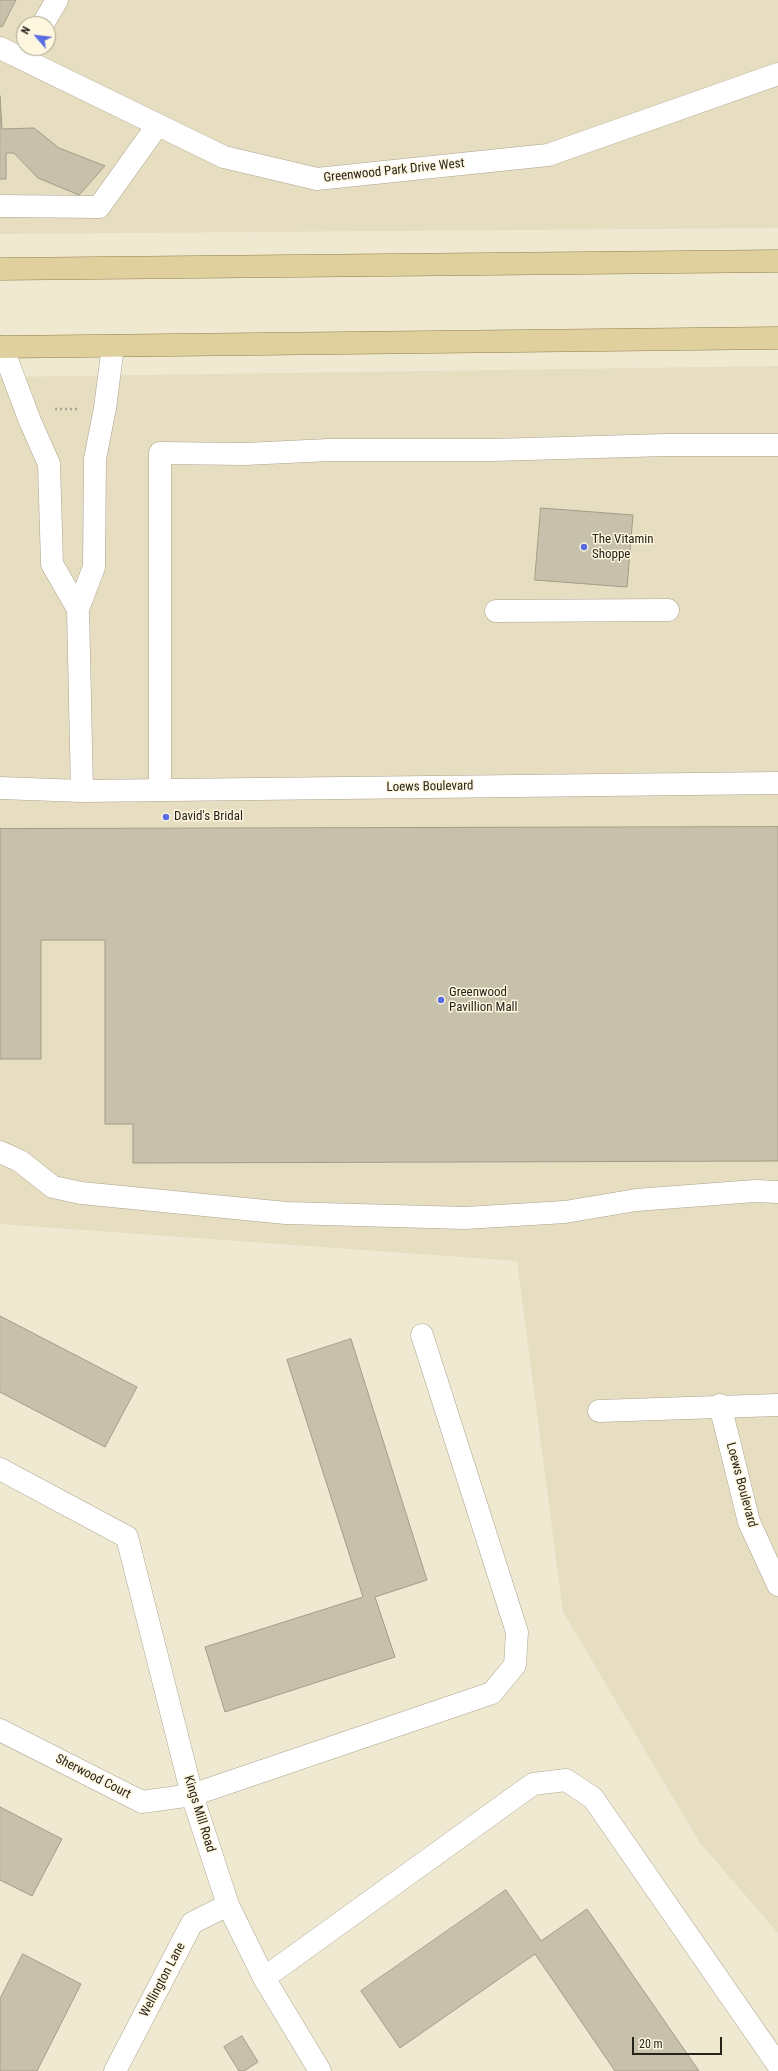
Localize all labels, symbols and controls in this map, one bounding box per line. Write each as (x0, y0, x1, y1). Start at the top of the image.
north arrow (16, 16, 56, 56)
text: N (19, 25, 33, 37)
street label: Greenwood Park Drive West (323, 156, 465, 186)
place label: The Vitamin Shoppe (592, 532, 654, 563)
marker: The Vitamin Shoppe (579, 542, 589, 552)
street label: Loews Boulevard (386, 778, 474, 796)
place label: David's Bridal (174, 809, 243, 825)
marker: David's Bridal (161, 812, 171, 822)
place label: Greenwood Pavillion Mall (449, 985, 518, 1016)
marker: Greenwood Pavillion Mall (436, 995, 446, 1005)
street label: Loews Boulevard (722, 1441, 760, 1529)
street label: Sherwood Court (53, 1751, 133, 1803)
street label: Kings Mill Road (180, 1774, 218, 1854)
street label: Wellington Lane (137, 1940, 189, 2020)
scale bar (634, 2029, 724, 2055)
text: 20 m (639, 2037, 663, 2051)

